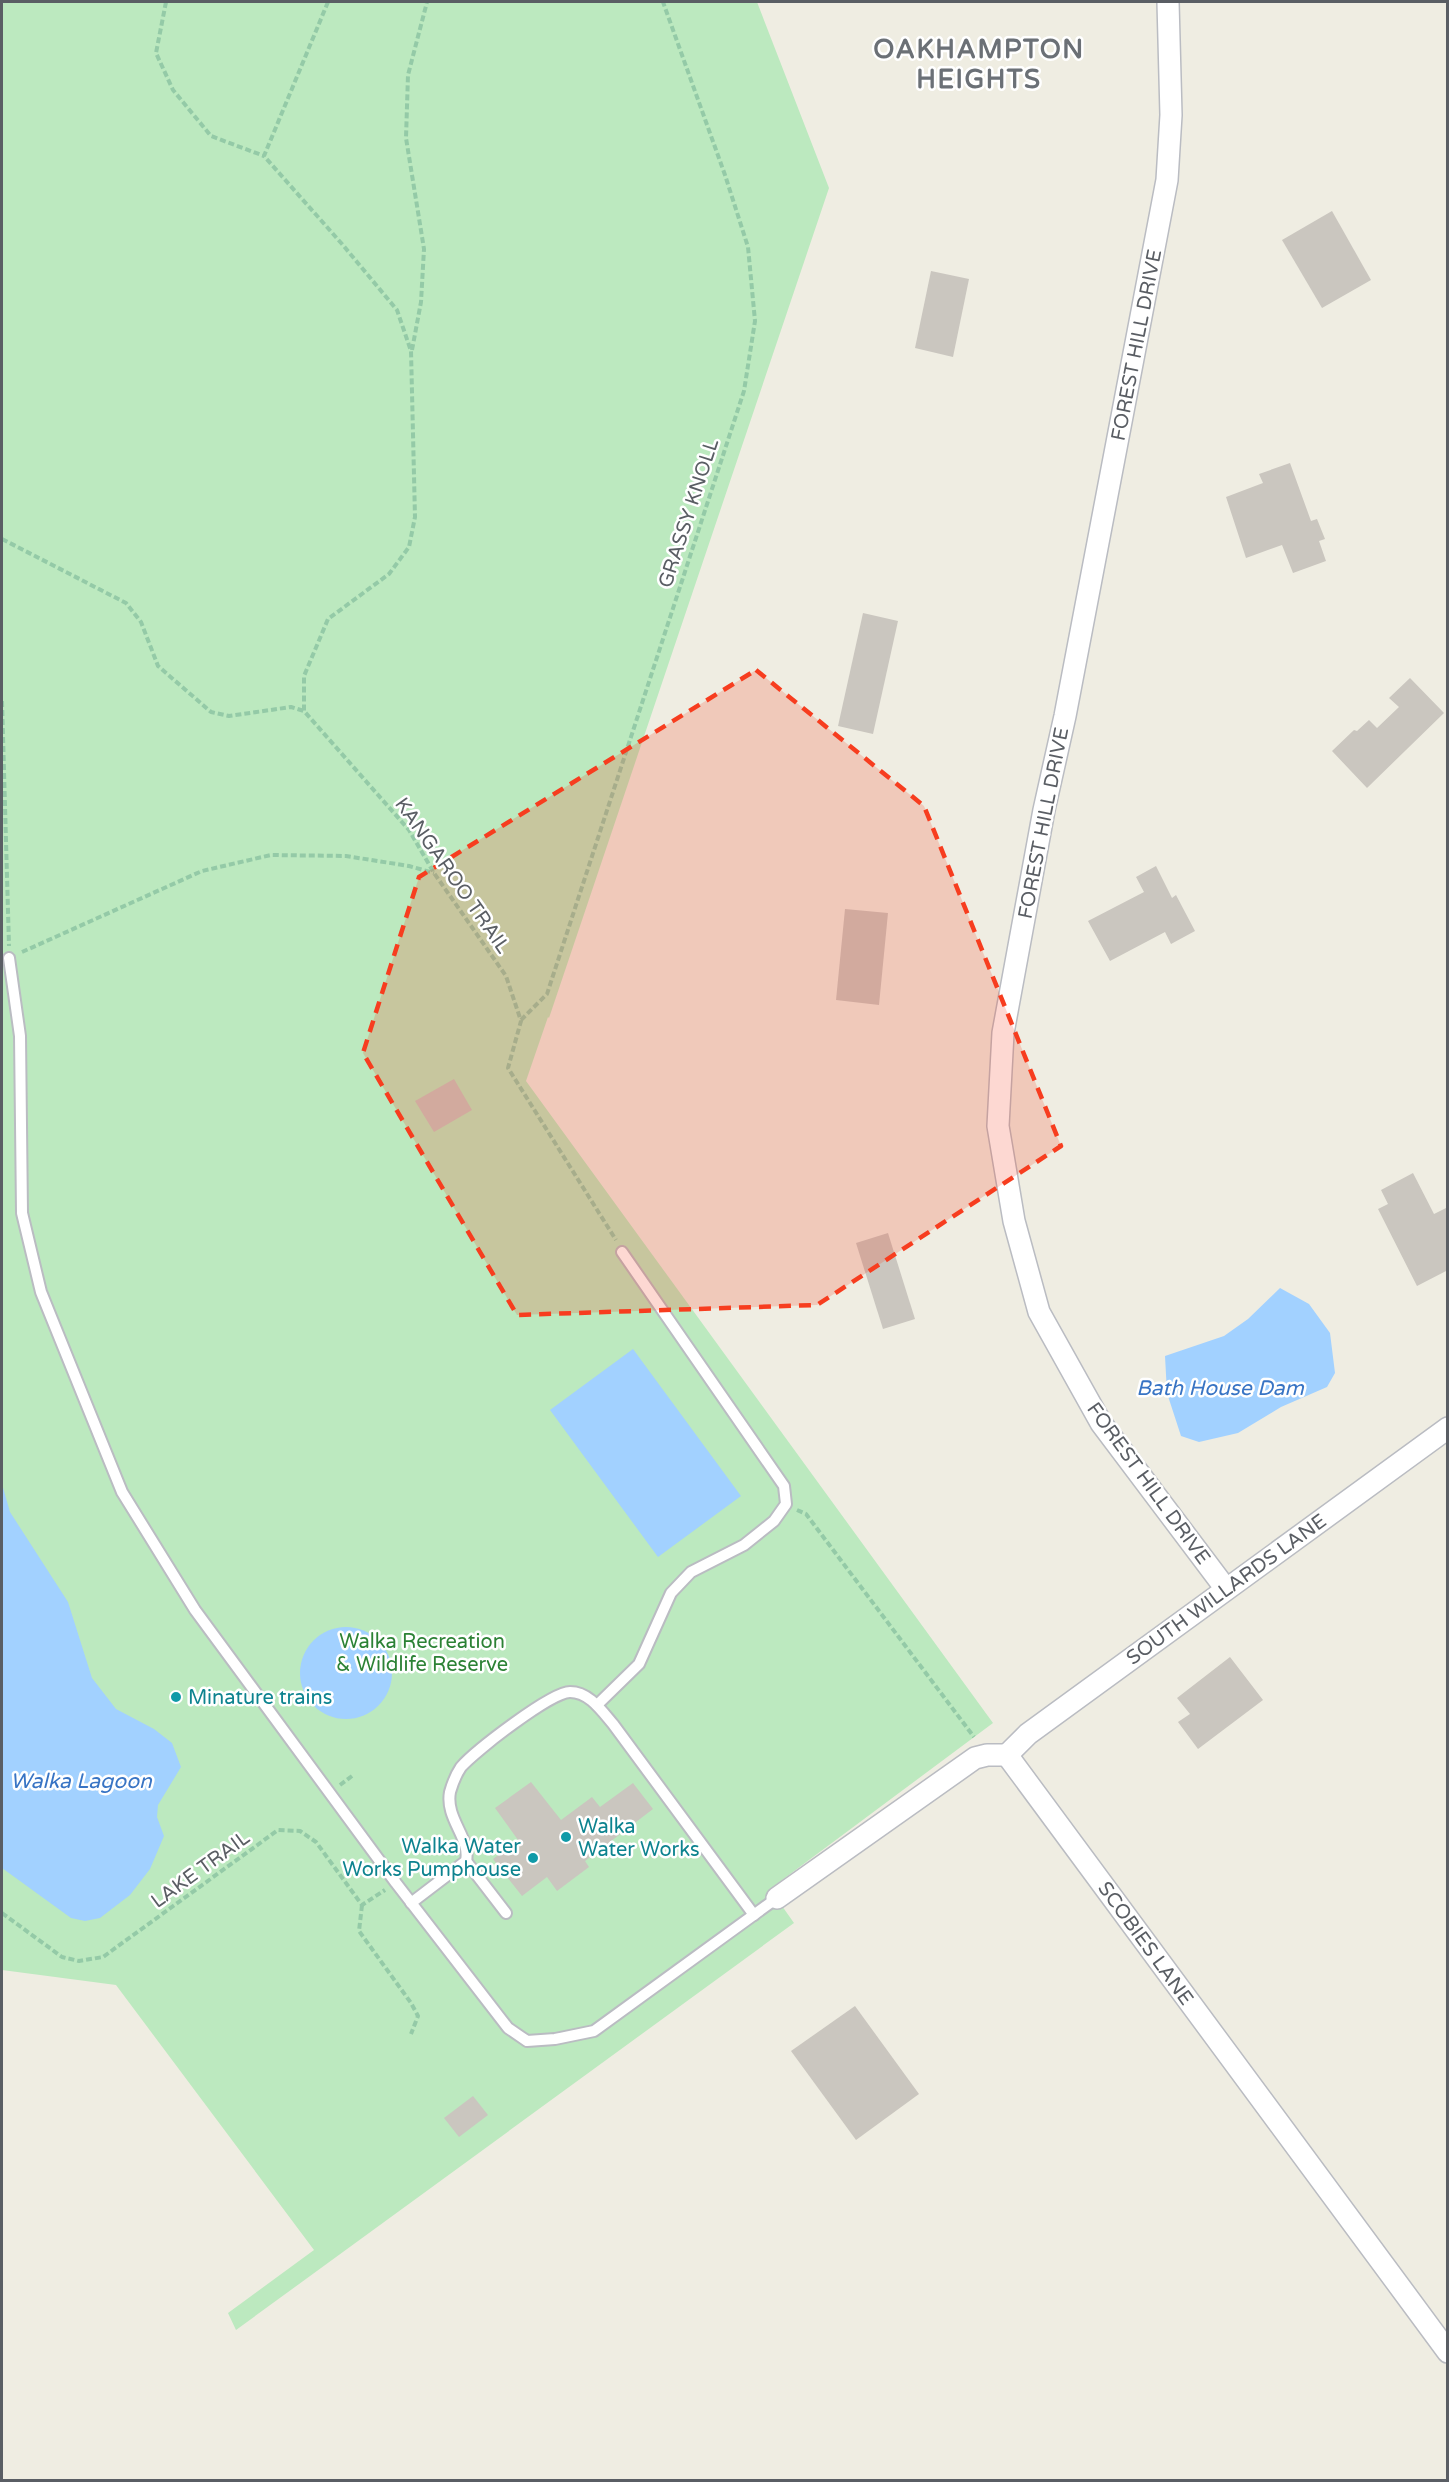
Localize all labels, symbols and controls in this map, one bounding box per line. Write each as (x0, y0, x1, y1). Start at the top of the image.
district label: OAKHAMPTON HEIGHTS (873, 34, 1085, 95)
street label: FOREST HILL DRIVE (1107, 247, 1167, 443)
street label: GRASSY KNOLL (654, 435, 725, 591)
street label: FOREST HILL DRIVE (1014, 725, 1074, 921)
street label: KANGAROO TRAIL (389, 793, 515, 958)
water label: Bath House Dam (1136, 1376, 1304, 1401)
street label: FOREST HILL DRIVE (1081, 1398, 1215, 1569)
street label: SOUTH WILLARDS LANE (1122, 1509, 1331, 1670)
park label: Walka Recreation & Wildlife Reserve (336, 1630, 508, 1677)
place label: Minature trains (188, 1686, 332, 1710)
marker: Minature trains (169, 1690, 183, 1704)
water label: Walka Lagoon (10, 1769, 153, 1794)
place label: Walka Water Works (578, 1815, 700, 1862)
street label: LAKE TRAIL (147, 1826, 255, 1914)
marker: Walka Water Works (559, 1830, 573, 1844)
place label: Walka Water Works Pumphouse (342, 1835, 521, 1882)
marker: Walka Water Works Pumphouse (526, 1851, 540, 1865)
street label: SCOBIES LANE (1092, 1877, 1198, 2010)

